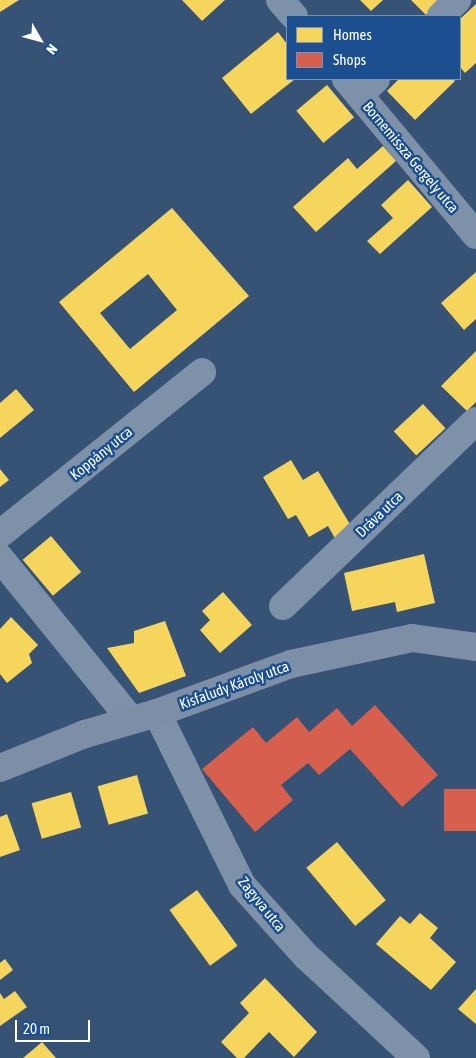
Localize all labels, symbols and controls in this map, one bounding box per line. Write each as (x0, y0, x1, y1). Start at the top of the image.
north arrow (15, 15, 65, 65)
legend (286, 15, 461, 80)
text: Homes (333, 26, 372, 43)
text: N (43, 41, 61, 57)
text: Shops (333, 51, 366, 68)
street label: Bornemissza Gergely utca (359, 98, 463, 216)
street label: Koppány utca (66, 422, 136, 484)
street label: Dráva utca (352, 487, 406, 541)
street label: Kisfaludy Károly utca (177, 657, 291, 713)
street label: Zagyva utca (234, 873, 290, 935)
scale bar (18, 1010, 92, 1042)
text: 20 m (23, 1020, 50, 1037)

